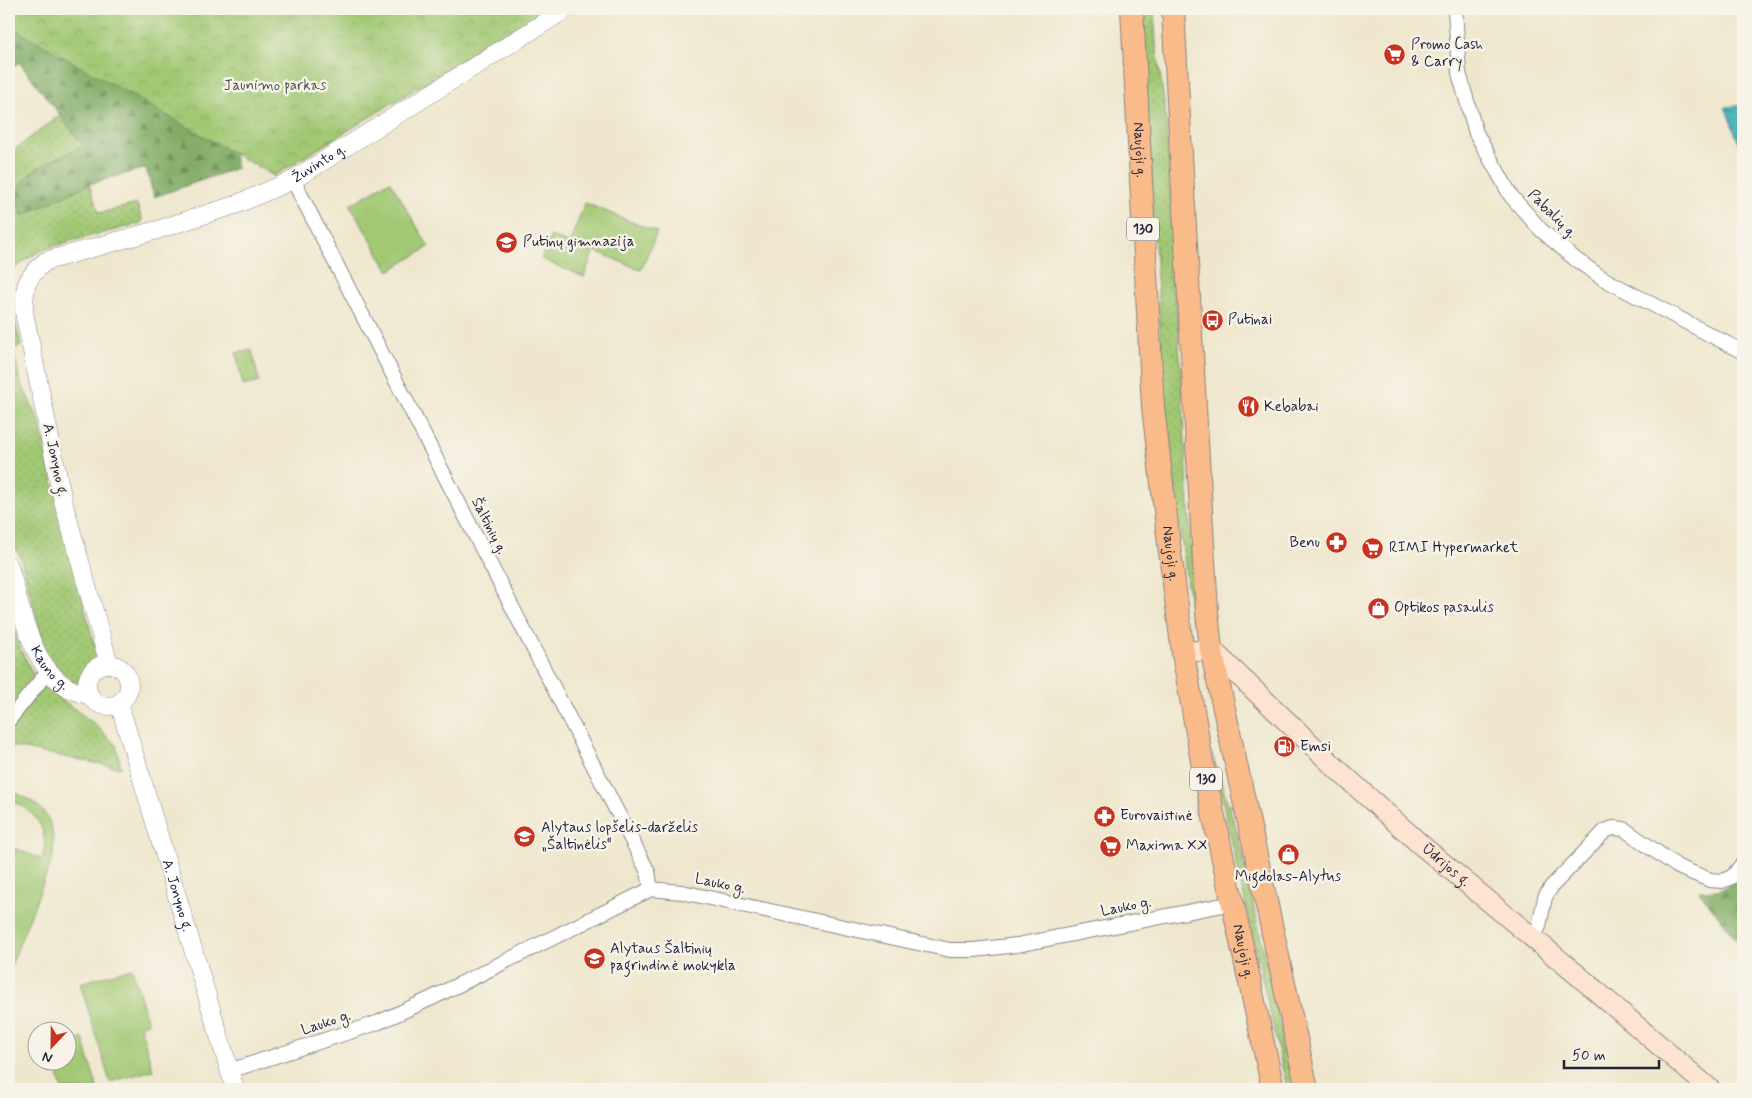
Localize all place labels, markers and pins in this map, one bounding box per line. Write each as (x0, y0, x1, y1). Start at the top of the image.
place label: Promo Cash & Carry (1411, 35, 1483, 72)
supermarket icon: Promo Cash & Carry (1383, 42, 1407, 66)
school or university icon: Putinų gimnazija (495, 230, 519, 254)
place label: Putinų gimnazija (523, 232, 635, 252)
bus stop icon: Putinai (1200, 308, 1224, 332)
place label: Putinai (1228, 310, 1272, 330)
restaurant icon: Kebabai (1236, 395, 1260, 419)
place label: Kebabai (1264, 397, 1319, 417)
pharmacy icon: Benu (1324, 531, 1348, 555)
place label: Benu (1289, 533, 1320, 553)
supermarket icon: RIMI Hypermarket (1361, 536, 1385, 560)
place label: RIMI Hypermarket (1389, 538, 1519, 558)
shop icon: Optikos pasaulis (1366, 596, 1390, 620)
place label: Optikos pasaulis (1394, 598, 1494, 618)
fuel station icon: Emsi (1272, 735, 1296, 759)
place label: Emsi (1300, 737, 1331, 757)
pharmacy icon: Eurovaistinė (1092, 804, 1116, 828)
place label: Eurovaistinė (1120, 806, 1193, 826)
place label: Alytaus lopšelis-darželis „Šaltinėlis“ (541, 818, 699, 855)
school or university icon: Alytaus lopšelis-darželis „Šaltinėlis“ (513, 825, 537, 849)
supermarket icon: Maxima XX (1098, 834, 1122, 858)
place label: Maxima XX (1126, 836, 1208, 856)
shop icon: Migdolas-Alytus (1276, 842, 1300, 866)
place label: Migdolas-Alytus (1235, 867, 1341, 888)
place label: Alytaus Šaltinių pagrindinė mokykla (610, 939, 736, 977)
school or university icon: Alytaus Šaltinių pagrindinė mokykla (582, 946, 606, 970)

